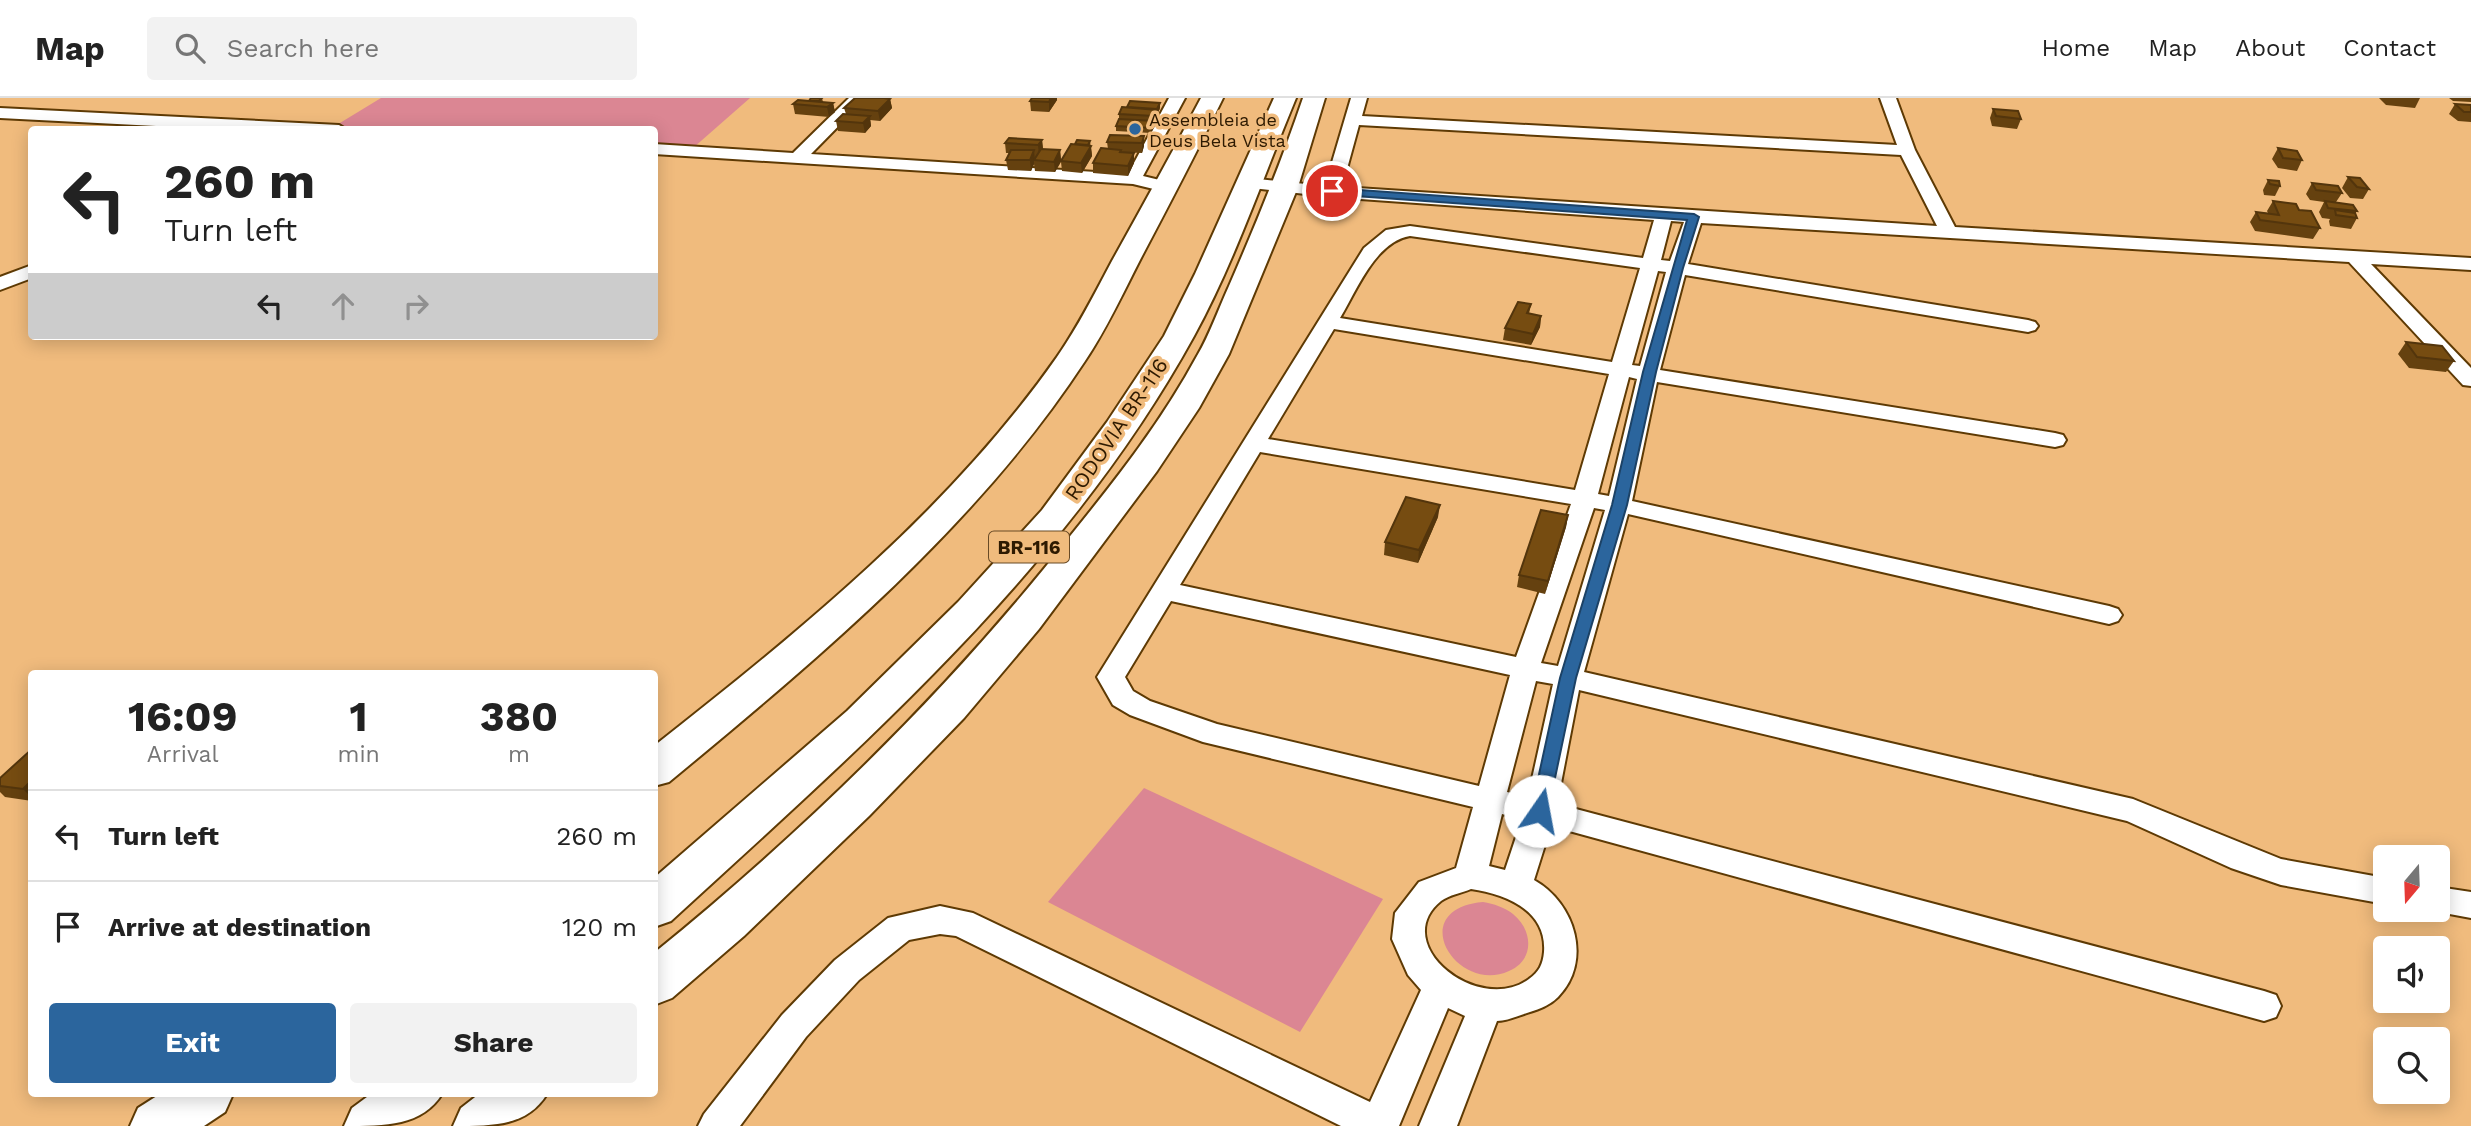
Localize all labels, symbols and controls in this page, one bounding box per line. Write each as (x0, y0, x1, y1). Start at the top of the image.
search box (147, 17, 637, 80)
text: Map (35, 29, 105, 68)
icon: search (171, 29, 209, 67)
text: Search here (227, 33, 379, 63)
text: Home (2042, 34, 2110, 62)
text: Map (2148, 34, 2197, 62)
text: About (2235, 34, 2305, 62)
text: Contact (2343, 34, 2436, 62)
place label: Assembleia de Deus Bela Vista (1149, 109, 1286, 151)
marker: Assembleia de Deus Bela Vista (1127, 121, 1143, 137)
text: 260 m (164, 152, 315, 210)
icon: left (49, 154, 140, 245)
pin (1302, 161, 1362, 221)
icon: arrive (1313, 172, 1351, 210)
text: Turn left (164, 211, 297, 249)
icon: left (251, 287, 289, 325)
icon: ahead (324, 287, 362, 325)
icon: right (397, 287, 435, 325)
street label: RODOVIA BR-116 (1059, 353, 1173, 505)
road number: BR-116 (989, 531, 1069, 562)
text: 16:09 (128, 692, 238, 741)
text: 1 (350, 692, 368, 741)
text: 380 (480, 692, 558, 741)
text: Arrival (147, 741, 219, 768)
text: min (338, 741, 380, 768)
text: m (508, 741, 530, 768)
position arrow (1503, 774, 1577, 848)
icon: left (49, 817, 87, 855)
text: Turn left (108, 821, 219, 851)
text: 260 m (556, 821, 637, 851)
north arrow (2373, 845, 2450, 922)
map controls (2373, 845, 2450, 1104)
icon: arrive (49, 908, 87, 946)
text: Arrive at destination (108, 912, 371, 942)
text: 120 m (562, 912, 637, 942)
button: sound (2373, 936, 2450, 1013)
button: Exit (49, 1003, 336, 1083)
button: Share (350, 1003, 637, 1083)
button: search (2373, 1027, 2450, 1104)

